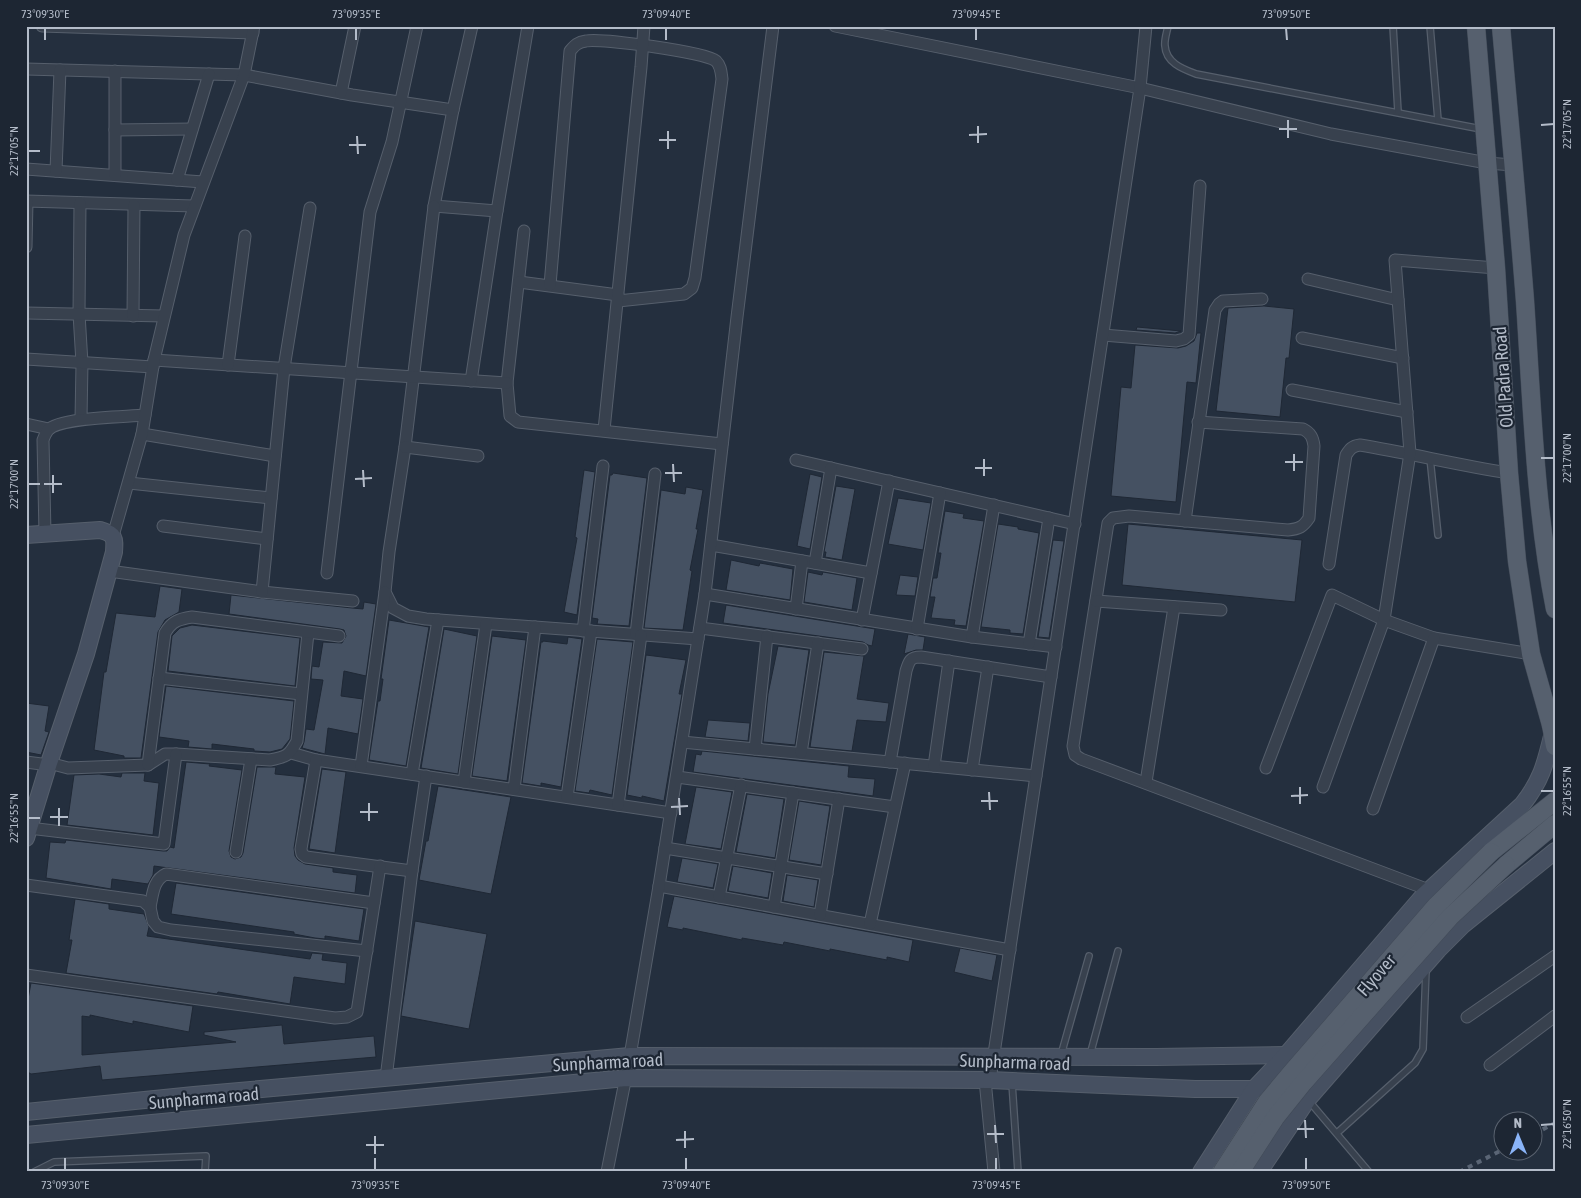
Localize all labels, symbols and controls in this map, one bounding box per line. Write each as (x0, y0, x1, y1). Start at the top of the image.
text: 73°09'30"E (21, 7, 69, 21)
text: 73°09'35"E (332, 7, 380, 21)
text: 73°09'40"E (642, 7, 690, 21)
text: 73°09'45"E (952, 7, 1000, 21)
text: 73°09'50"E (1262, 7, 1310, 21)
text: 22°17'05"N (1560, 99, 1574, 149)
text: 22°17'05"N (7, 126, 21, 176)
street label: Old Padra Road (1489, 326, 1517, 428)
text: 22°17'00"N (1560, 433, 1574, 483)
text: 22°17'00"N (7, 459, 21, 509)
text: 22°16'55"N (1560, 766, 1574, 816)
text: 22°16'55"N (7, 793, 21, 843)
street label: Flyover (1352, 949, 1400, 1000)
street label: Sunpharma road (552, 1049, 664, 1075)
street label: Sunpharma road (959, 1050, 1071, 1074)
street label: Sunpharma road (148, 1083, 260, 1113)
text: 22°16'50"N (1560, 1099, 1574, 1149)
north arrow (1494, 1110, 1544, 1160)
text: N (1514, 1115, 1522, 1131)
text: 73°09'30"E (41, 1178, 89, 1192)
text: 73°09'35"E (351, 1178, 399, 1192)
text: 73°09'40"E (662, 1178, 710, 1192)
text: 73°09'45"E (972, 1178, 1020, 1192)
text: 73°09'50"E (1282, 1178, 1330, 1192)

